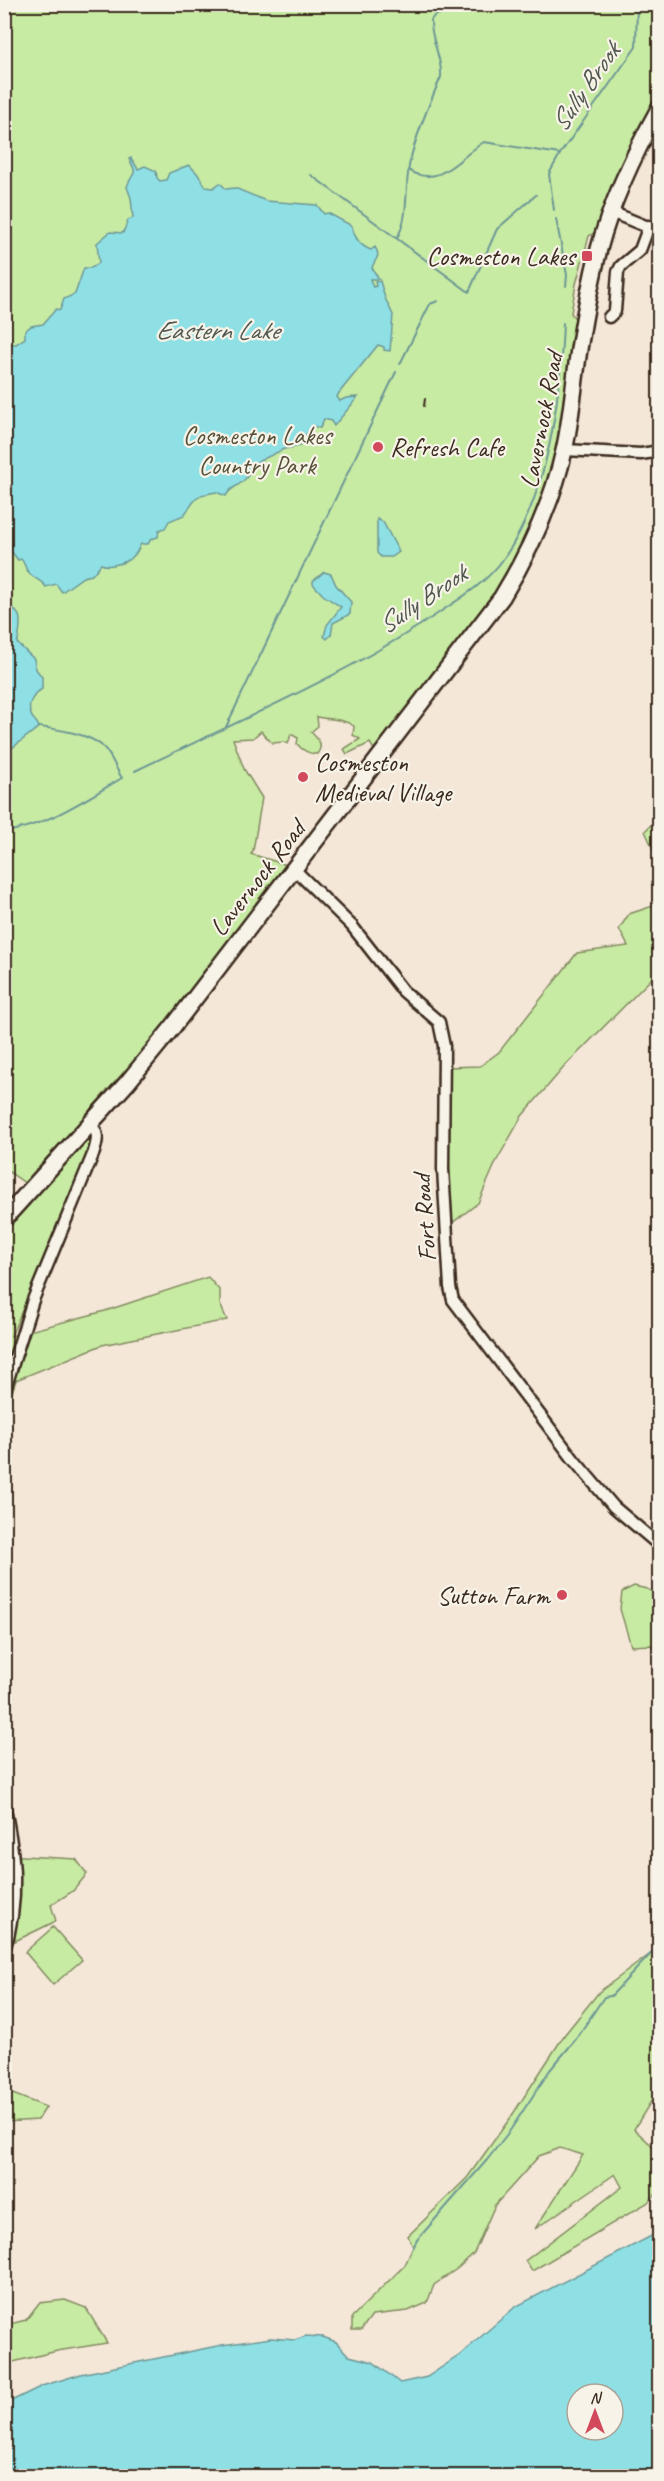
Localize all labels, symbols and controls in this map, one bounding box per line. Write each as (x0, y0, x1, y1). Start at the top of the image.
water label: Sully Brook (542, 33, 630, 138)
place label: Cosmeston Lakes (426, 240, 577, 273)
marker: Cosmeston Lakes (580, 249, 594, 263)
water label: Eastern Lake (156, 313, 283, 347)
street label: Lavernock Road (512, 346, 572, 491)
park label: Cosmeston Lakes Country Park (183, 419, 333, 482)
place label: Refresh Cafe (390, 431, 506, 464)
marker: Refresh Cafe (371, 440, 385, 454)
water label: Sully Brook (371, 555, 476, 641)
place label: Cosmeston Medieval Village (315, 746, 454, 809)
marker: Cosmeston Medieval Village (296, 770, 310, 784)
street label: Lavernock Road (202, 811, 315, 943)
street label: Fort Road (405, 1169, 444, 1263)
place label: Sutton Farm (437, 1579, 552, 1612)
marker: Sutton Farm (555, 1588, 569, 1602)
north arrow (565, 2382, 625, 2442)
text: N (590, 2388, 603, 2408)

